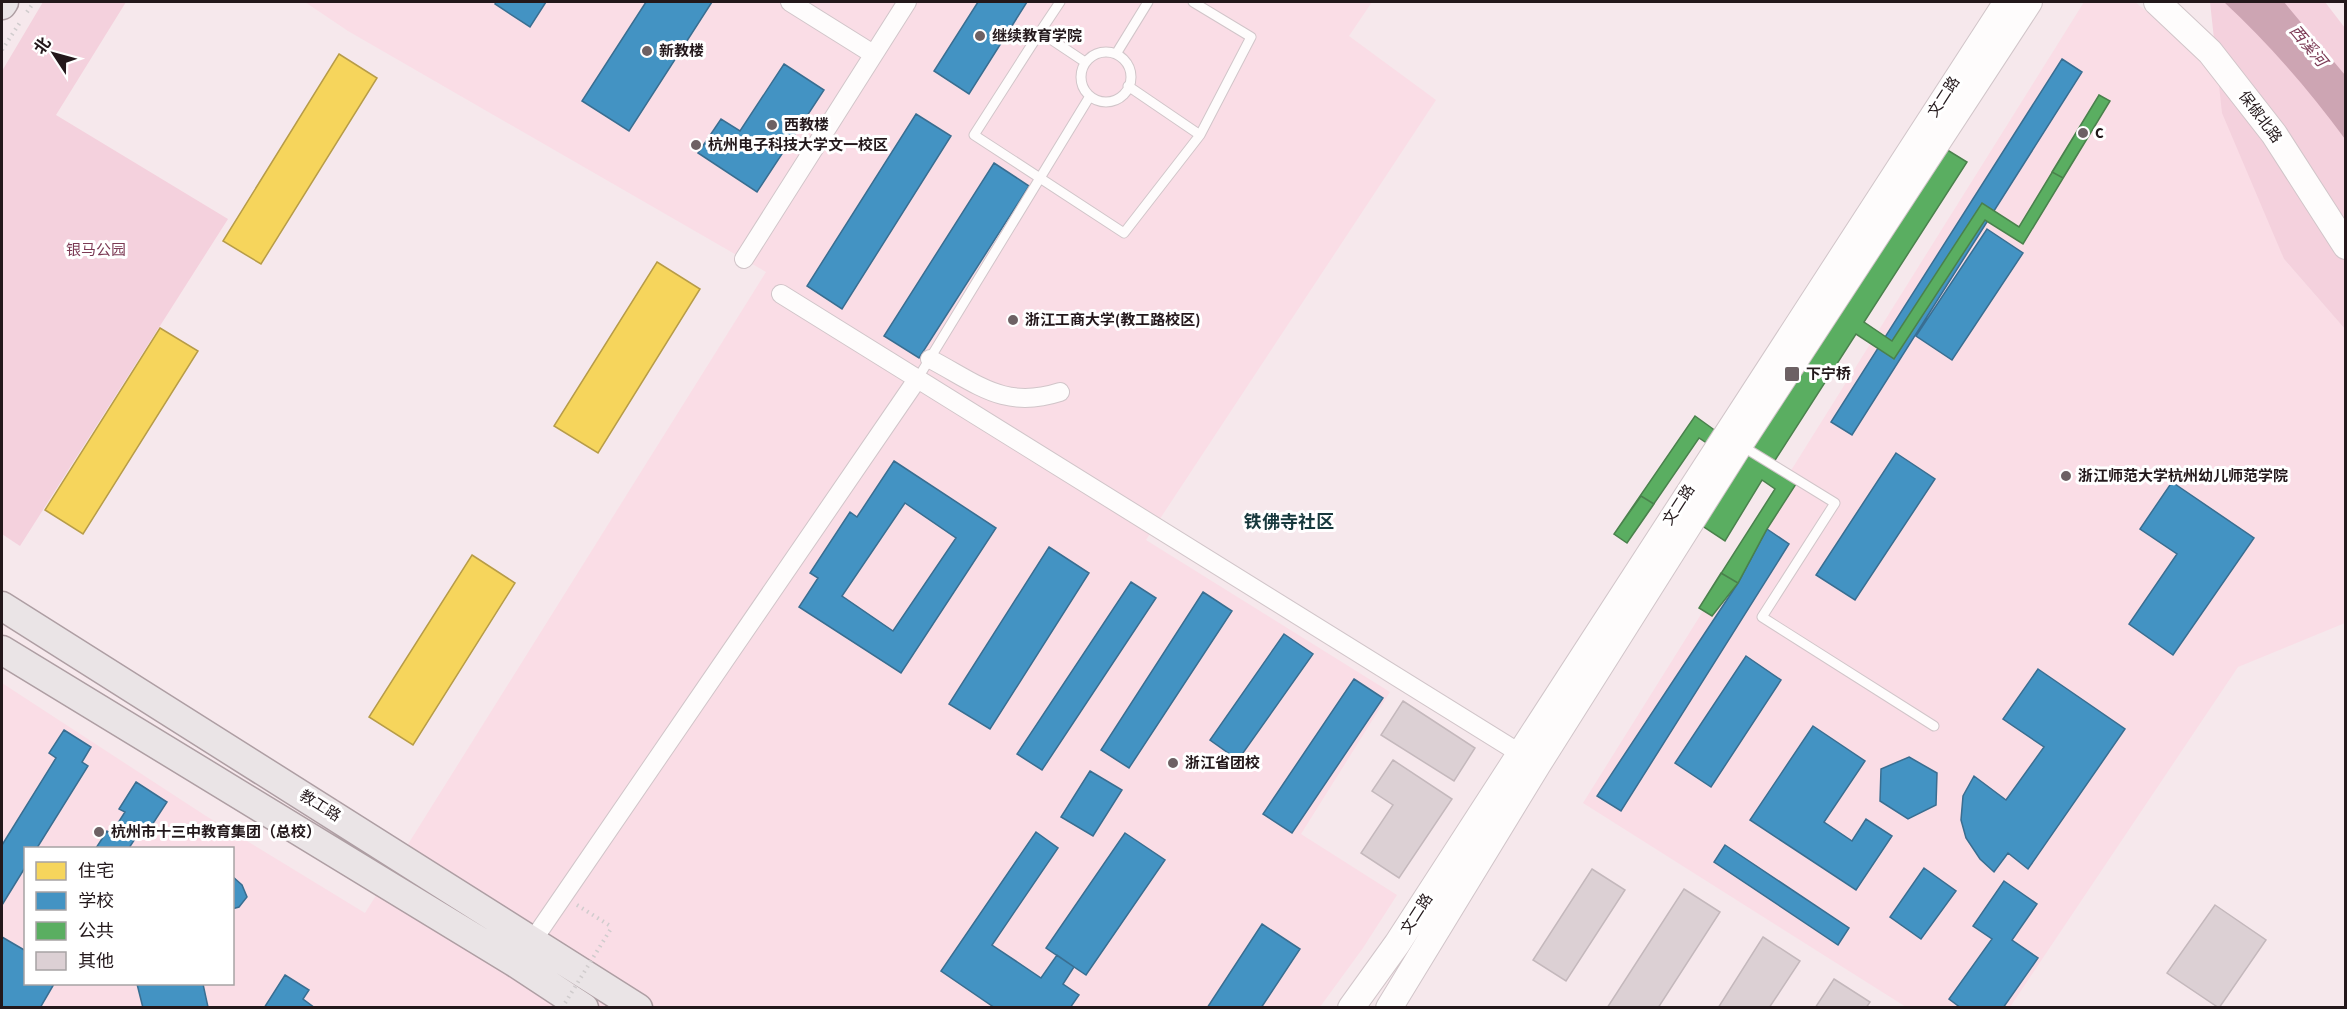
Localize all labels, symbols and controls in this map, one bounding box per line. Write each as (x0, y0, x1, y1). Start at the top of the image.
water label: 西溪河 (2284, 21, 2334, 74)
north arrow (24, 24, 84, 84)
place label: 继续教育学院 (992, 26, 1082, 47)
marker: 继续教育学院 (973, 29, 987, 43)
text: 北 (29, 33, 56, 59)
place label: 新教楼 (659, 41, 704, 62)
marker: 新教楼 (640, 44, 654, 58)
street label: 文二路 (1923, 72, 1965, 122)
street label: 保俶北路 (2234, 87, 2286, 147)
place label: 西教楼 (784, 115, 829, 136)
marker: 西教楼 (765, 118, 779, 132)
place label: C (2095, 123, 2104, 144)
marker: C (2076, 126, 2090, 140)
place label: 杭州电子科技大学文一校区 (708, 135, 888, 156)
marker: 杭州电子科技大学文一校区 (689, 138, 703, 152)
park label: 银马公园 (66, 240, 126, 261)
place label: 浙江工商大学(教工路校区) (1025, 310, 1200, 331)
marker: 浙江工商大学(教工路校区) (1006, 313, 1020, 327)
place label: 下宁桥 (1806, 364, 1851, 385)
marker: 下宁桥 (1783, 365, 1801, 383)
place label: 浙江师范大学杭州幼儿师范学院 (2078, 466, 2288, 487)
marker: 浙江师范大学杭州幼儿师范学院 (2059, 469, 2073, 483)
street label: 文二路 (1658, 480, 1700, 530)
district label: 铁佛寺社区 (1244, 510, 1334, 535)
place label: 浙江省团校 (1185, 753, 1260, 774)
marker: 浙江省团校 (1166, 756, 1180, 770)
street label: 教工路 (295, 785, 345, 827)
place label: 杭州市十三中教育集团（总校） (111, 822, 321, 843)
marker: 杭州市十三中教育集团（总校） (92, 825, 106, 839)
legend (24, 847, 234, 985)
text: 住宅 (78, 859, 114, 884)
text: 学校 (78, 889, 114, 914)
street label: 文二路 (1396, 889, 1438, 939)
text: 公共 (78, 919, 114, 944)
text: 其他 (78, 949, 114, 974)

